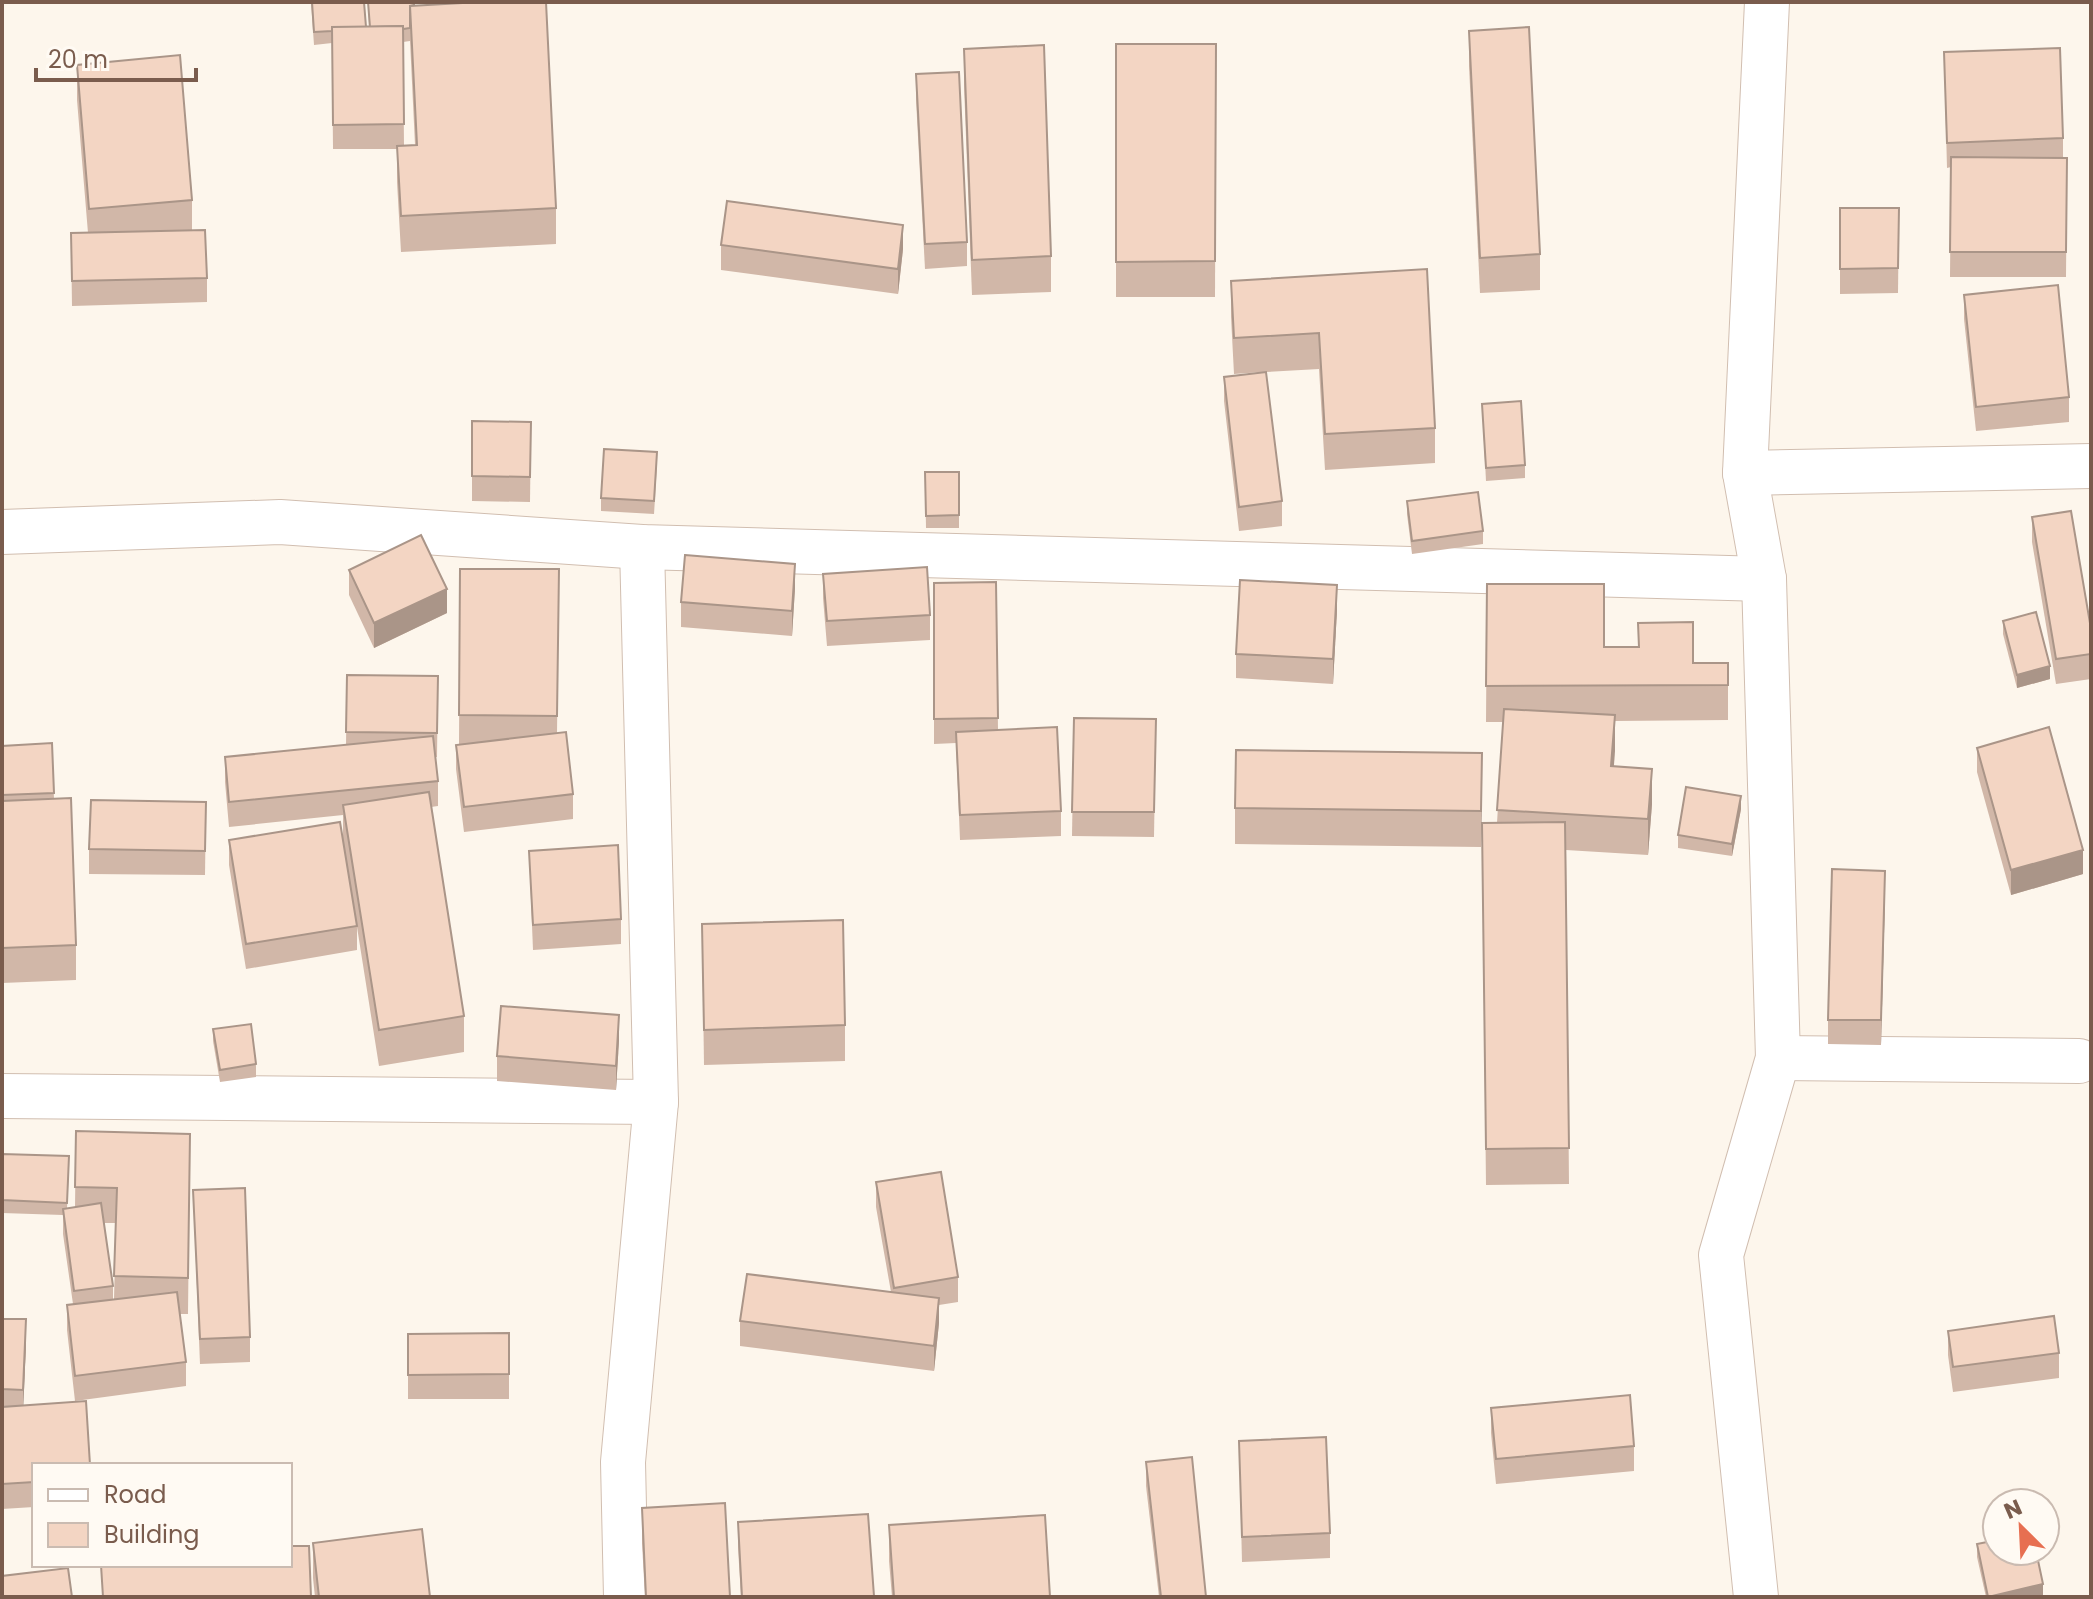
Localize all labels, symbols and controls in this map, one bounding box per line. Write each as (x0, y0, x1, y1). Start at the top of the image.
scale bar (36, 32, 196, 82)
text: 20 m (48, 43, 108, 76)
legend (32, 1463, 292, 1567)
text: Road (104, 1478, 166, 1511)
north arrow (1981, 1487, 2061, 1567)
text: N (1999, 1492, 2027, 1527)
text: Building (104, 1518, 200, 1551)

